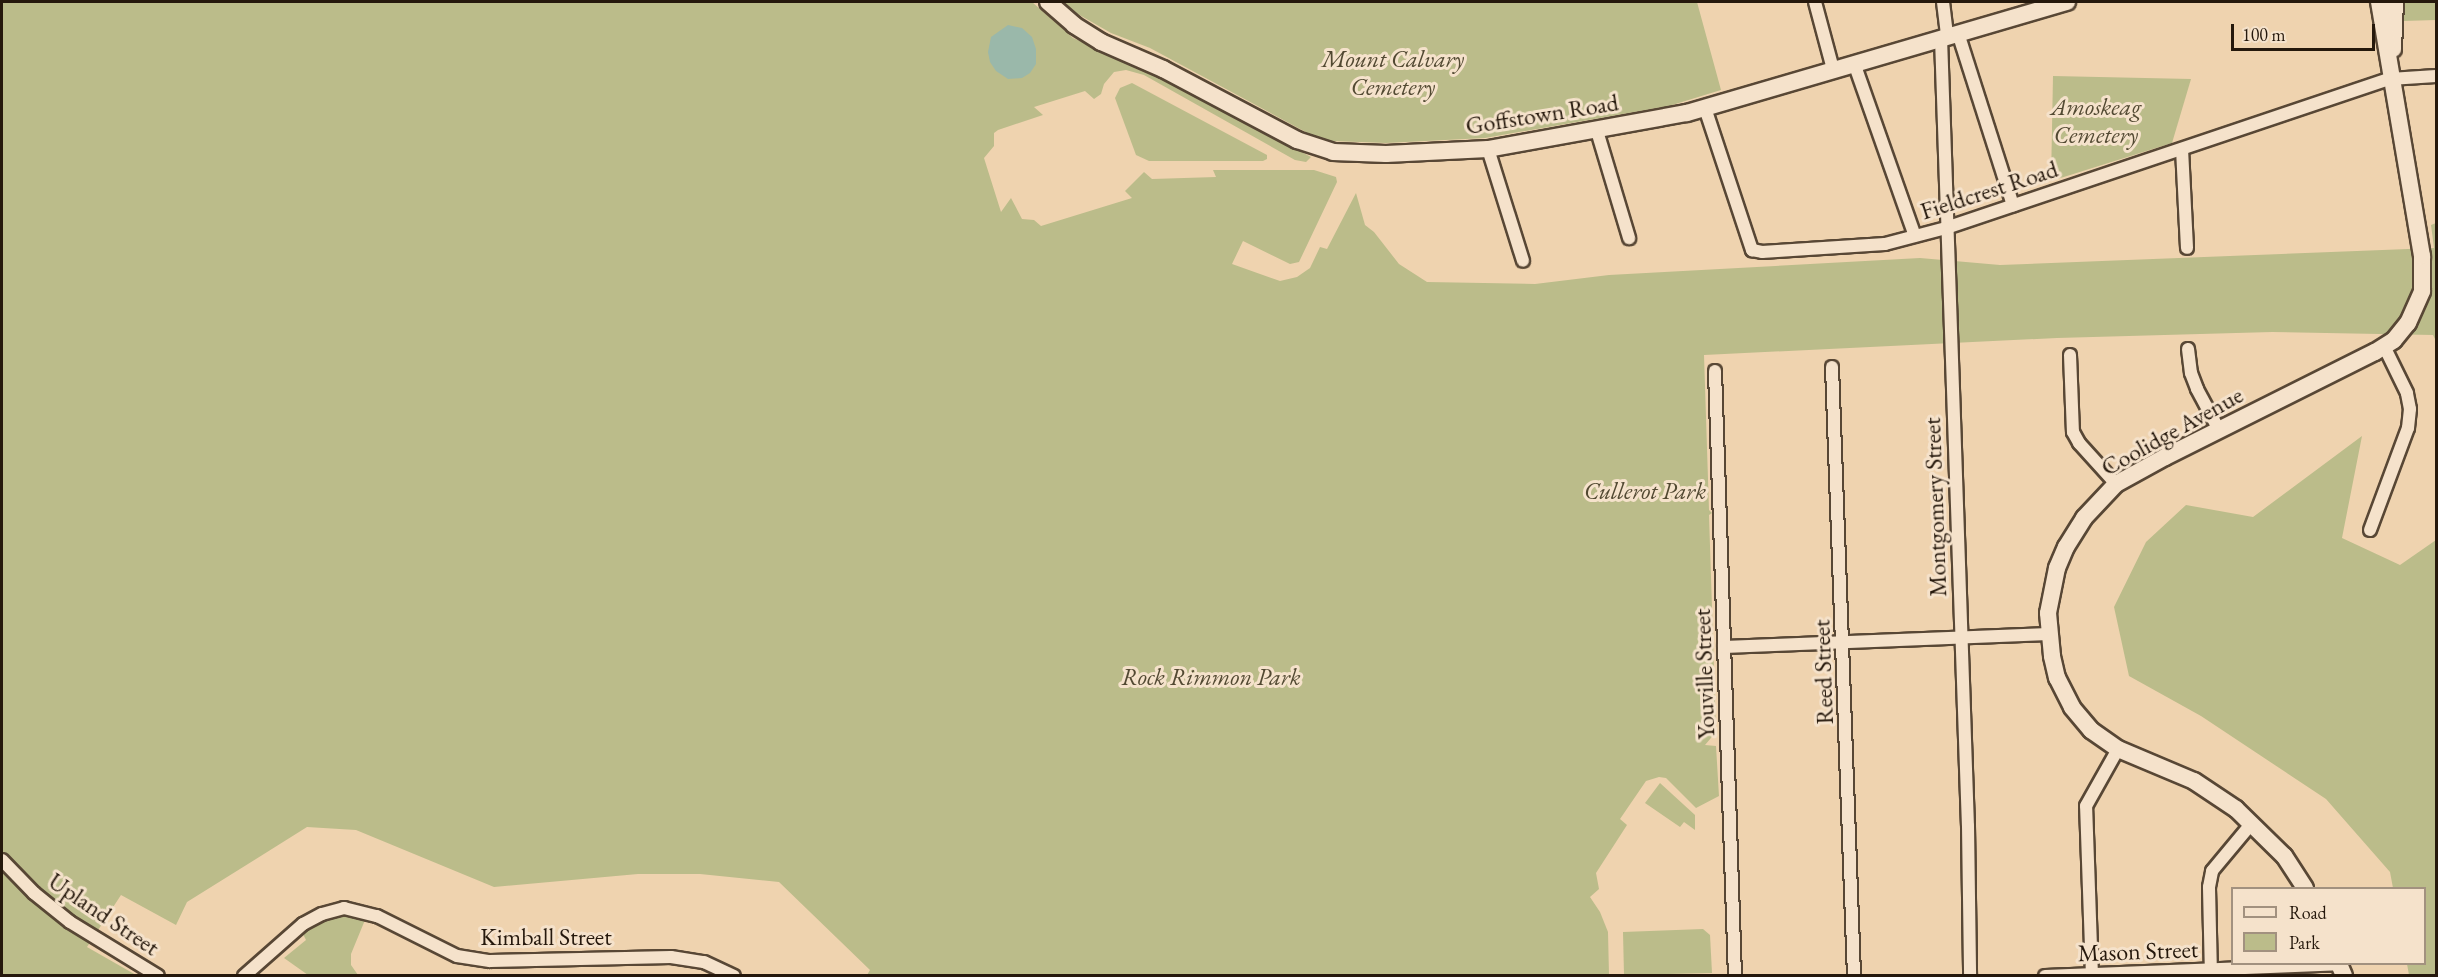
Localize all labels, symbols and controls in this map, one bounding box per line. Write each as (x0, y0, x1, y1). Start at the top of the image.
scale bar (2234, 12, 2378, 50)
text: 100 m (2242, 23, 2286, 46)
park label: Mount Calvary Cemetery (1322, 45, 1464, 101)
street label: Goffstown Road (1464, 88, 1620, 140)
park label: Amoskeag Cemetery (2051, 93, 2141, 149)
street label: Fieldcrest Road (1917, 154, 2061, 226)
street label: Coolidge Avenue (2096, 380, 2248, 482)
street label: Montgomery Street (1917, 417, 1953, 597)
park label: Cullerot Park (1584, 477, 1706, 505)
street label: Youville Street (1687, 608, 1721, 740)
street label: Reed Street (1807, 619, 1839, 725)
park label: Rock Rimmon Park (1121, 663, 1301, 691)
street label: Upland Street (43, 866, 165, 962)
legend (2231, 887, 2426, 965)
text: Road (2289, 901, 2327, 924)
street label: Kimball Street (480, 923, 612, 951)
text: Park (2289, 931, 2320, 954)
street label: Mason Street (2077, 935, 2199, 967)

